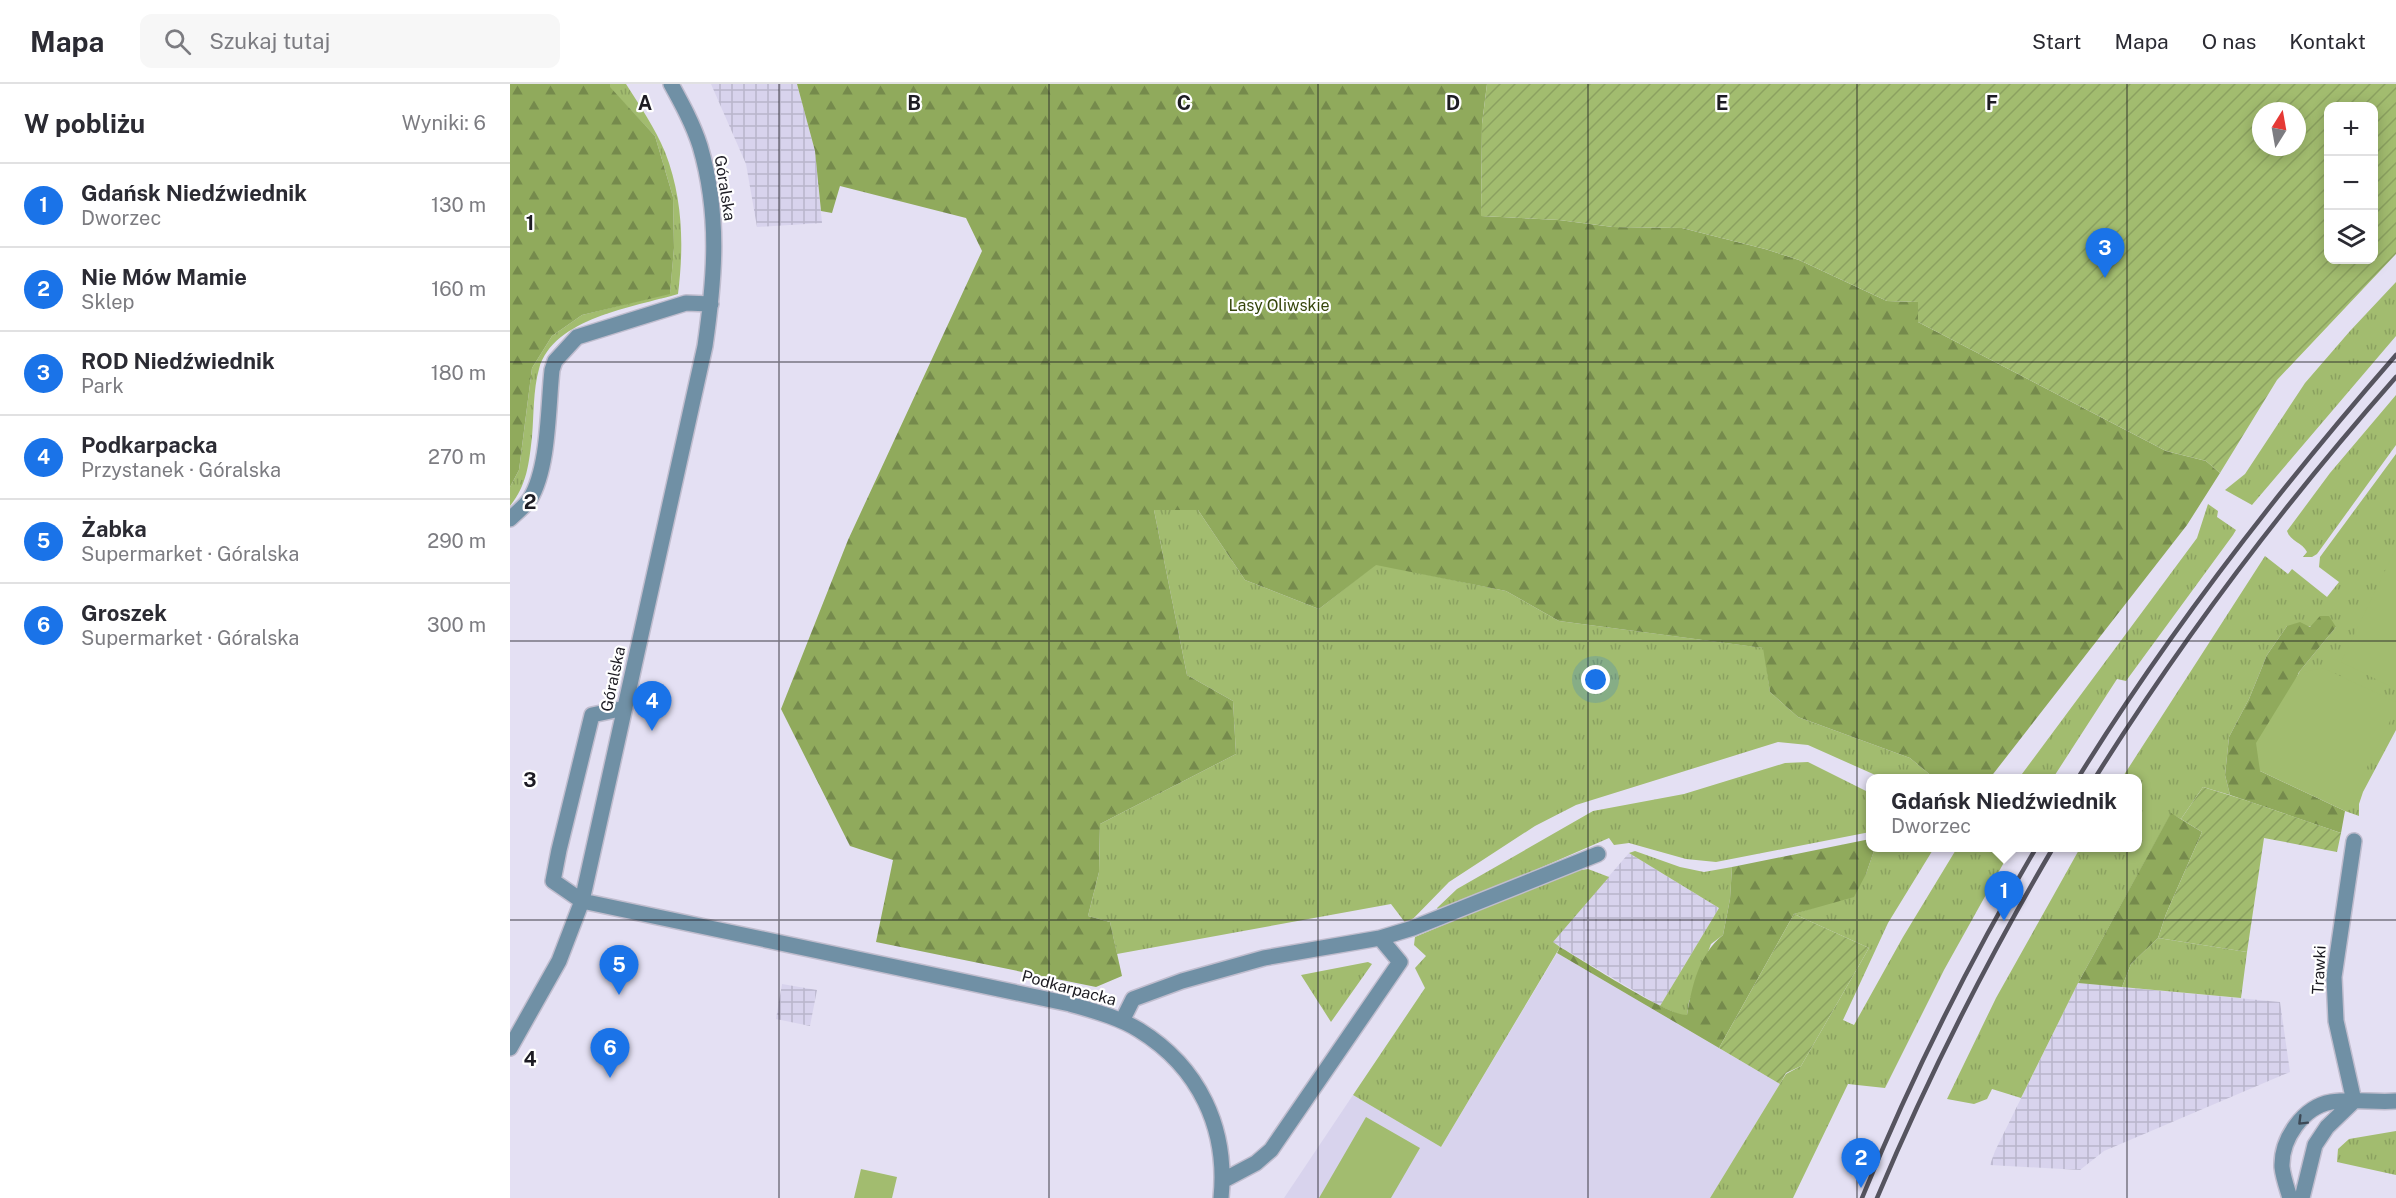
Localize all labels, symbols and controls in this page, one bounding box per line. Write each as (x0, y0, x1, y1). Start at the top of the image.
search box (140, 14, 560, 68)
text: Mapa (30, 25, 104, 58)
icon: search (161, 25, 194, 58)
text: Szukaj tutaj (209, 28, 330, 54)
text: Start (2032, 29, 2082, 54)
text: Mapa (2115, 29, 2169, 54)
text: O nas (2202, 29, 2256, 54)
text: Kontakt (2289, 29, 2366, 54)
text: A (638, 91, 652, 115)
text: B (907, 91, 921, 115)
text: C (1177, 91, 1191, 115)
text: D (1446, 91, 1460, 115)
text: E (1716, 91, 1728, 115)
text: F (1986, 91, 1998, 115)
north arrow (2252, 102, 2306, 156)
map controls (2324, 102, 2378, 264)
button: + (2324, 102, 2378, 156)
text: W pobliżu (24, 108, 145, 139)
text: Wyniki: 6 (402, 111, 486, 135)
street label: Góralska (710, 154, 740, 222)
button: − (2324, 156, 2378, 210)
text: Gdańsk Niedźwiednik (81, 180, 307, 206)
text: 1 (39, 193, 48, 217)
text: 130 m (431, 193, 486, 217)
text: Dworzec (81, 206, 161, 230)
button: layers (2324, 210, 2378, 264)
text: 1 (526, 211, 534, 235)
pin: 3 (2086, 228, 2124, 278)
text: Nie Mów Mamie (81, 264, 247, 290)
text: 2 (37, 277, 50, 301)
text: 160 m (431, 277, 486, 301)
text: Sklep (81, 290, 134, 314)
park label: Lasy Oliwskie (1229, 296, 1330, 315)
text: ROD Niedźwiednik (81, 348, 275, 374)
text: 3 (37, 361, 50, 385)
text: 180 m (431, 361, 486, 385)
text: Park (81, 374, 124, 398)
text: Podkarpacka (81, 432, 218, 458)
text: 4 (37, 445, 50, 469)
text: 270 m (428, 445, 486, 469)
text: Przystanek · Góralska (81, 458, 281, 482)
text: 2 (524, 490, 536, 514)
text: Żabka (81, 516, 147, 542)
text: 5 (37, 529, 50, 553)
text: 290 m (427, 529, 486, 553)
text: Supermarket · Góralska (81, 542, 299, 566)
text: Groszek (81, 600, 167, 626)
text: 6 (37, 613, 50, 637)
text: 300 m (427, 613, 486, 637)
text: Supermarket · Góralska (81, 626, 299, 650)
street label: Góralska (597, 645, 629, 713)
your location (1581, 665, 1610, 694)
pin: 4 (632, 682, 672, 731)
text: 3 (523, 768, 537, 792)
popup (1866, 774, 2142, 852)
text: Gdańsk Niedźwiednik (1891, 788, 2117, 814)
text: Dworzec (1891, 814, 1971, 838)
pin: 1 (1984, 872, 2024, 921)
street label: Trawki (2308, 945, 2330, 995)
pin: 5 (600, 946, 638, 995)
street label: Podkarpacka (1020, 966, 1118, 1010)
pin: 6 (590, 1028, 630, 1078)
text: 4 (523, 1047, 537, 1071)
one-way arrow (2298, 1114, 2308, 1125)
pin: 2 (1842, 1138, 1880, 1188)

